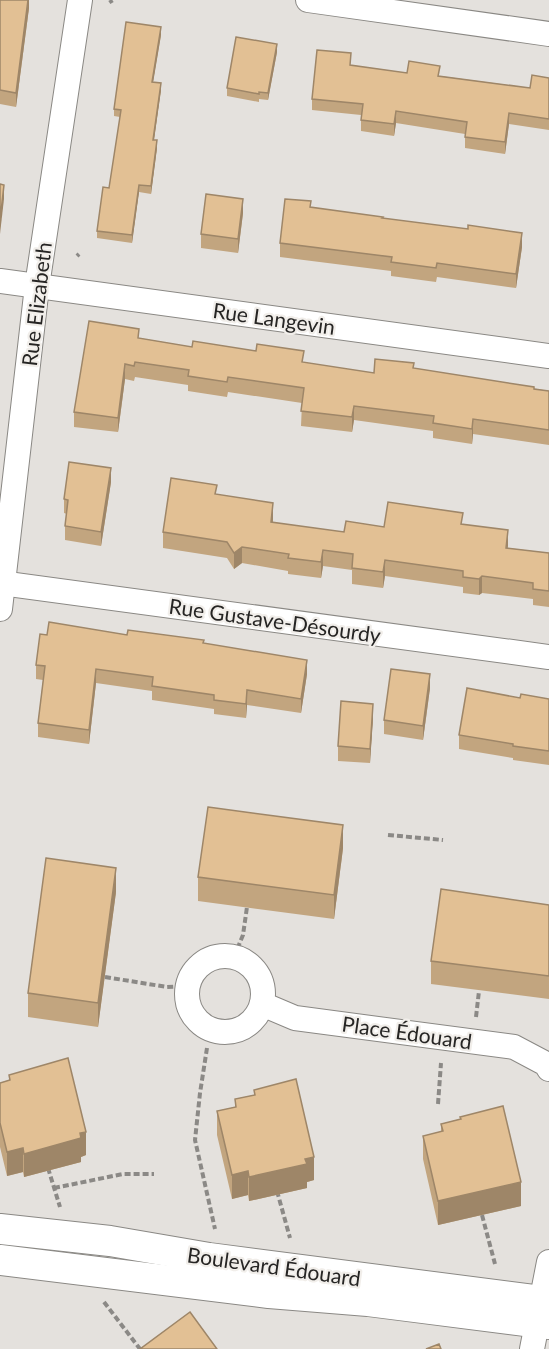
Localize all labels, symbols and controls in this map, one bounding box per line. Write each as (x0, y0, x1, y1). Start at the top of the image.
street label: Rue Elizabeth (16, 240, 56, 368)
street label: Rue Langevin (211, 297, 337, 339)
street label: Rue Gustave-Désourdy (168, 593, 383, 647)
street label: Place Édouard (341, 1011, 473, 1053)
street label: Boulevard Édouard (186, 1241, 362, 1291)

